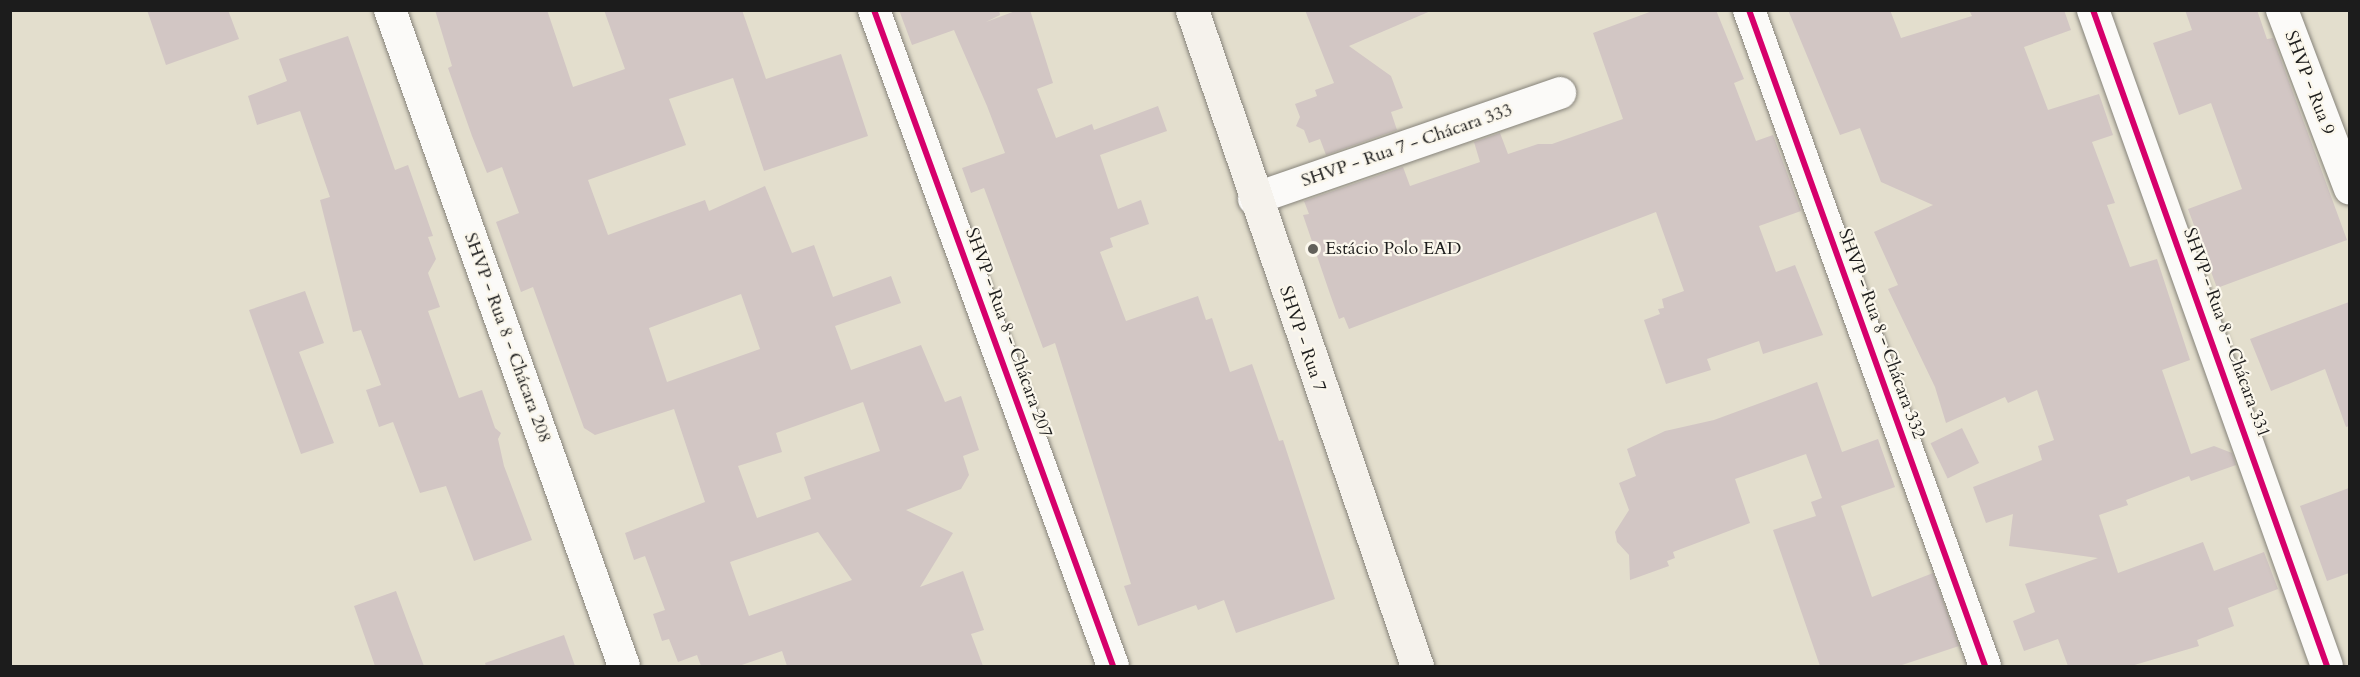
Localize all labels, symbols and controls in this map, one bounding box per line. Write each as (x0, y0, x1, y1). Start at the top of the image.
street label: SHVP - Rua 9 (2279, 28, 2339, 138)
street label: SHVP - Rua 7 - Chácara 333 (1299, 100, 1515, 192)
street label: SHVP - Rua 8 - Chácara 207 (960, 225, 1056, 441)
street label: SHVP - Rua 8 - Chácara 331 (2178, 225, 2274, 441)
street label: SHVP - Rua 8 - Chácara 332 (1833, 226, 1929, 442)
street label: SHVP - Rua 8 - Chácara 208 (459, 230, 555, 446)
place label: Estácio Polo EAD (1325, 238, 1461, 260)
marker: Estácio Polo EAD (1306, 242, 1320, 256)
street label: SHVP - Rua 7 (1274, 284, 1330, 394)

